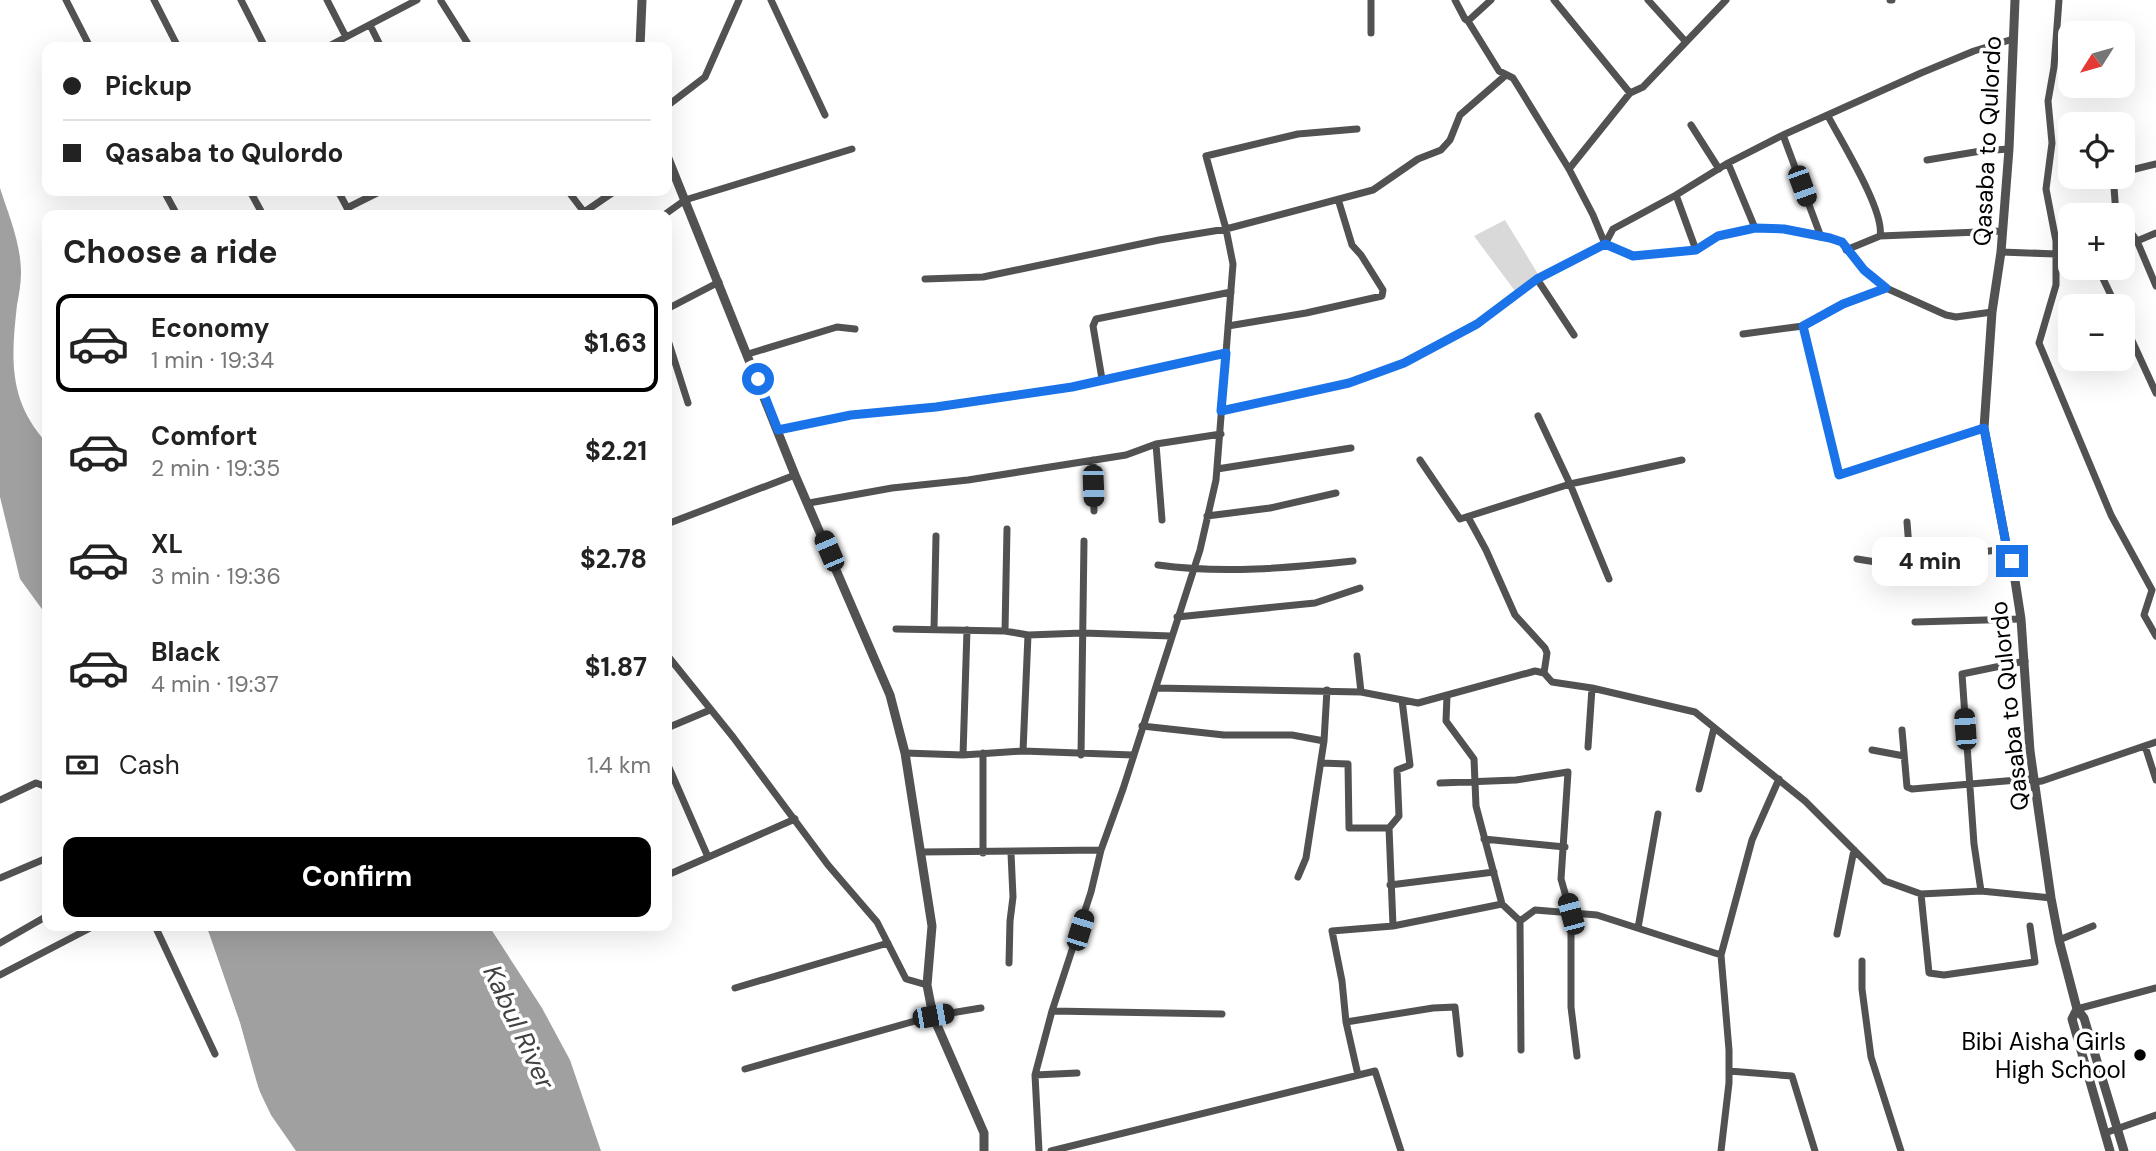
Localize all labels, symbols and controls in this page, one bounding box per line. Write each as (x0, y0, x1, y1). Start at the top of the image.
north arrow (2058, 21, 2135, 98)
map controls (2058, 21, 2135, 371)
street label: Qasaba to Qulordo (1966, 35, 2008, 247)
text: Pickup (105, 69, 192, 103)
button: locate (2058, 112, 2135, 189)
text: Qasaba to Qulordo (105, 136, 343, 170)
car (1785, 163, 1820, 209)
button: + (2058, 203, 2135, 280)
text: Choose a ride (63, 231, 278, 273)
button: − (2058, 294, 2135, 371)
text: Economy (151, 311, 269, 345)
icon: car (67, 312, 130, 375)
text: $1.63 (584, 326, 647, 360)
text: 1 min · 19:34 (151, 345, 274, 375)
route start (742, 363, 774, 395)
text: Comfort (151, 419, 257, 453)
icon: car (67, 420, 130, 483)
text: $2.21 (585, 434, 647, 468)
text: 2 min · 19:35 (151, 453, 280, 483)
car (1082, 465, 1105, 507)
text: XL (151, 527, 183, 561)
icon: car (67, 528, 130, 591)
car (812, 528, 847, 574)
callout: 4 min (1872, 536, 1988, 586)
text: $2.78 (580, 542, 647, 576)
route end (1996, 545, 2028, 577)
text: 4 min (1899, 546, 1961, 576)
text: 3 min · 19:36 (151, 561, 281, 591)
street label: Qasaba to Qulordo (1983, 600, 2035, 812)
text: Black (151, 635, 221, 669)
icon: car (67, 636, 130, 699)
text: $1.87 (585, 650, 647, 684)
text: 4 min · 19:37 (151, 669, 279, 699)
car (1954, 707, 1977, 751)
icon: cash (63, 746, 101, 784)
text: Cash (119, 748, 180, 782)
text: 1.4 km (587, 750, 651, 780)
button: Confirm (63, 837, 651, 917)
car (1556, 891, 1587, 937)
car (1064, 907, 1097, 953)
water label: Kabul River (475, 959, 563, 1096)
car (911, 1002, 956, 1030)
place label: Bibi Aisha Girls High School (1961, 1026, 2126, 1085)
marker: Bibi Aisha Girls High School (2132, 1047, 2148, 1063)

